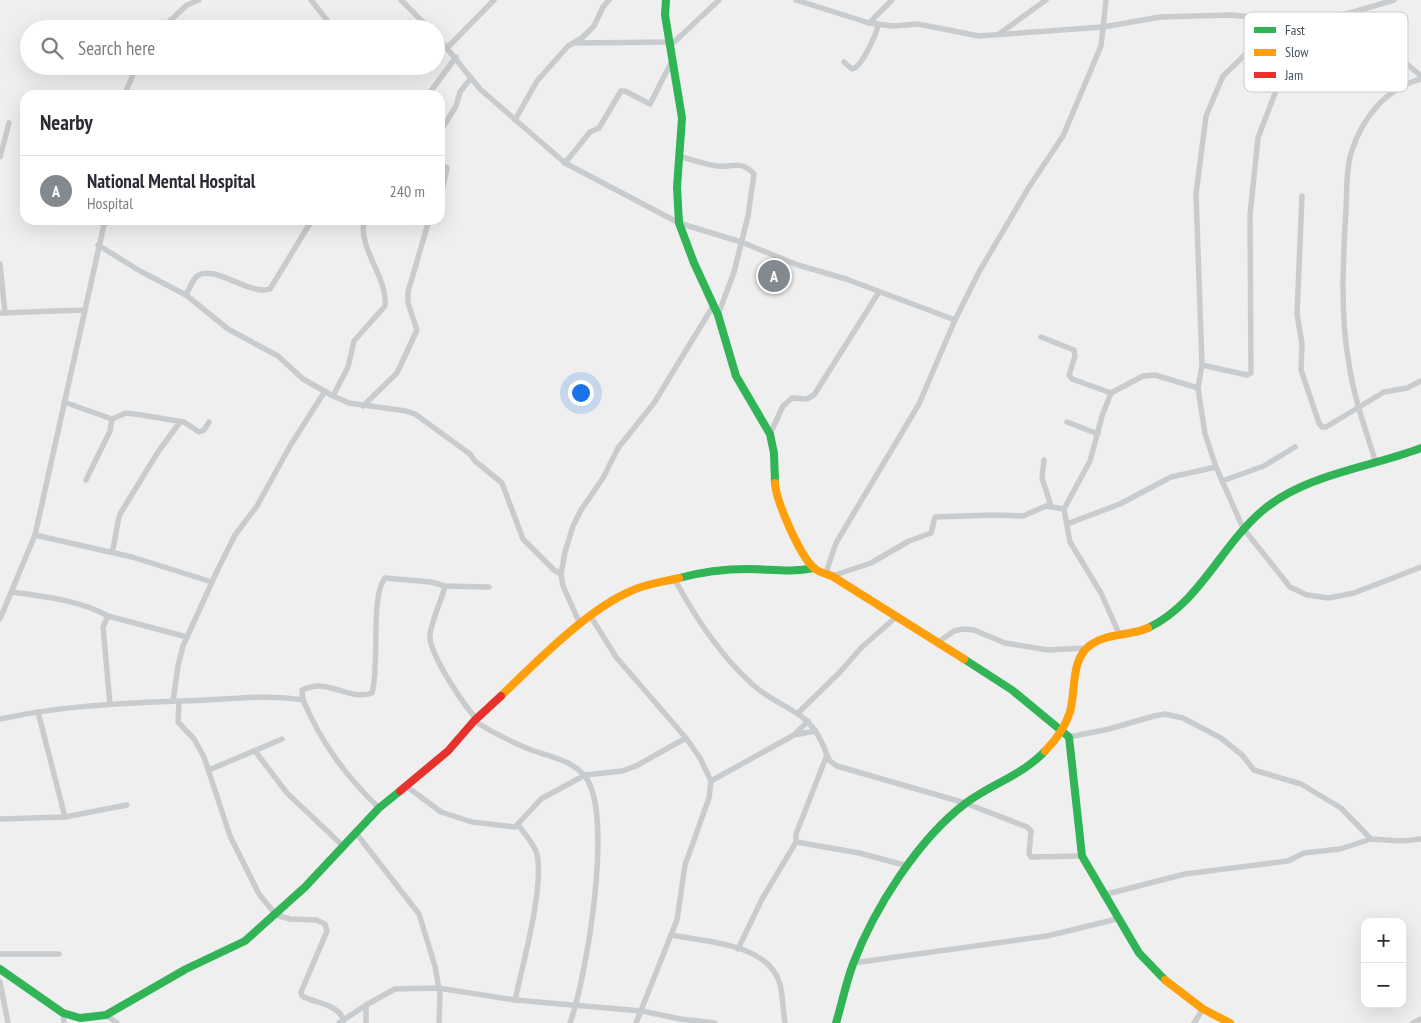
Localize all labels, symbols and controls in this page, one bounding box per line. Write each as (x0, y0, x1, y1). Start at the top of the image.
legend (1244, 12, 1408, 92)
search box (20, 20, 445, 75)
text: Fast (1285, 21, 1305, 39)
icon: search (38, 34, 66, 62)
text: Search here (78, 36, 155, 60)
text: Slow (1285, 43, 1309, 61)
text: Jam (1284, 66, 1303, 84)
text: Nearby (40, 109, 93, 136)
text: National Mental Hospital (87, 169, 255, 193)
text: A (52, 181, 60, 201)
text: 240 m (390, 181, 425, 201)
text: Hospital (87, 193, 133, 213)
pin: A (758, 257, 790, 295)
your location (568, 380, 594, 406)
map controls (1361, 918, 1406, 1008)
button: + (1361, 918, 1406, 963)
button: − (1361, 963, 1406, 1008)

